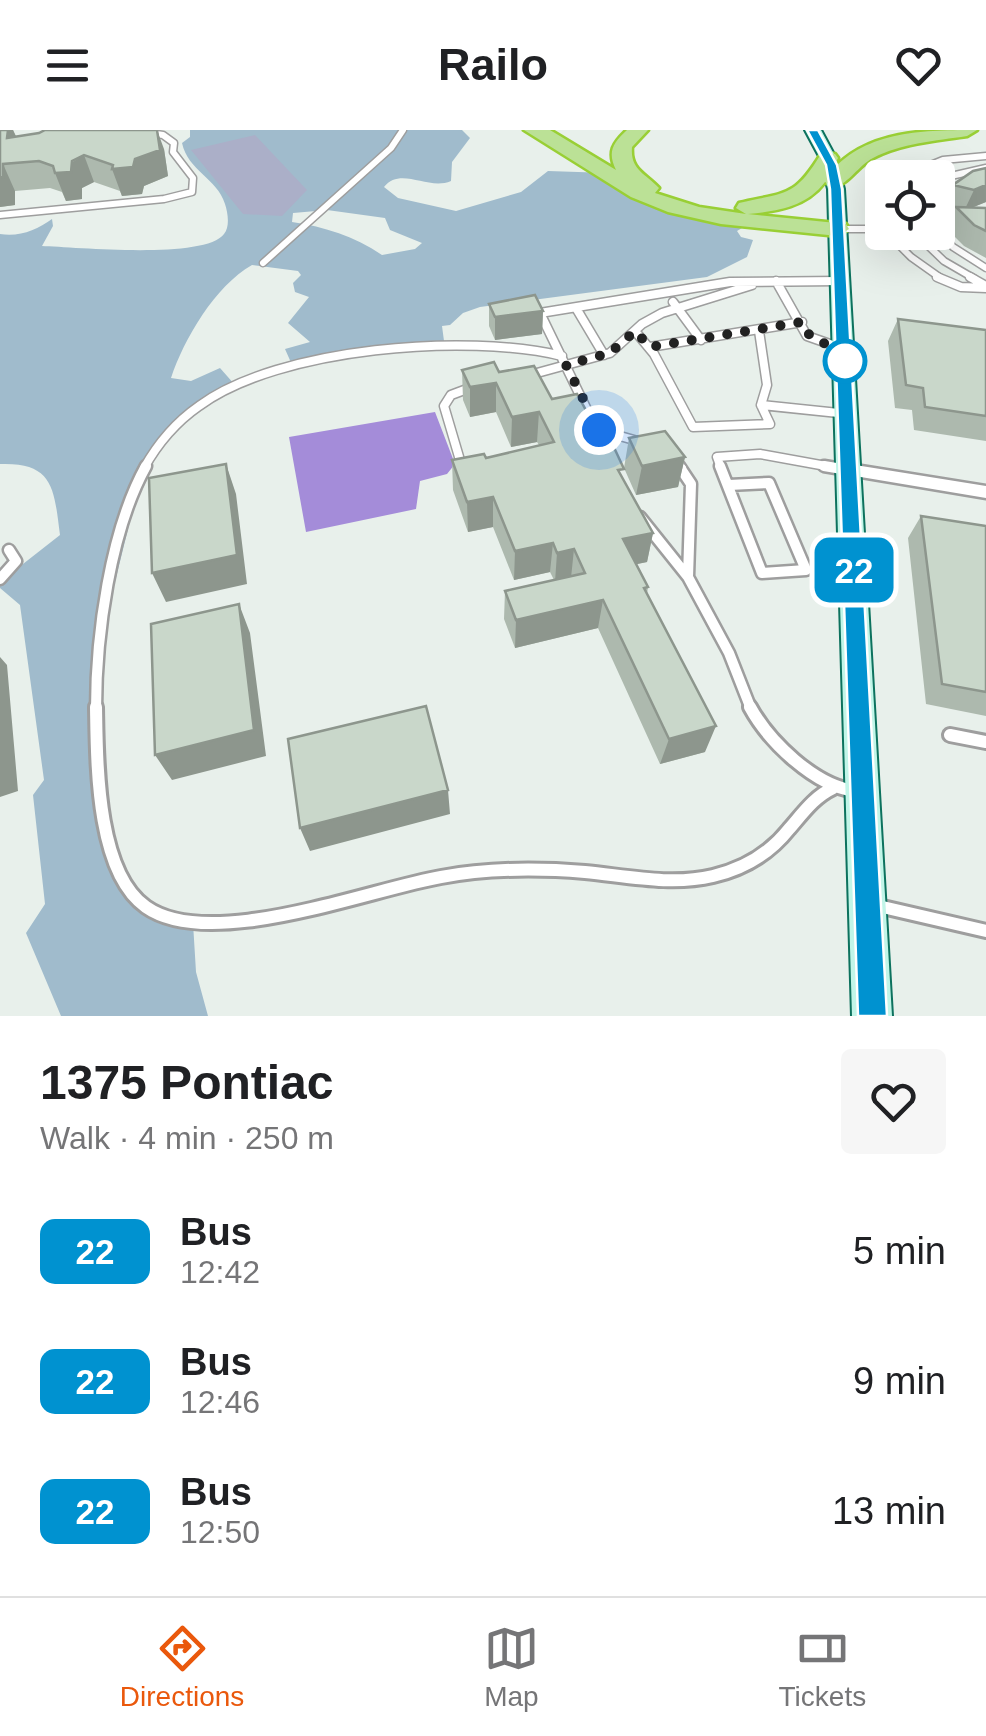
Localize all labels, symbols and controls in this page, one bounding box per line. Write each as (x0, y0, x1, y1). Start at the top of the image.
icon: menu (40, 38, 95, 93)
icon: heart (891, 38, 946, 93)
text: Railo (438, 39, 548, 90)
map controls (865, 160, 955, 250)
button: locate (865, 160, 955, 250)
unlabelled marker (824, 340, 866, 382)
your location (574, 405, 624, 455)
line badge: 22 (809, 538, 899, 602)
text: 22 (835, 551, 873, 590)
button: heart (841, 1049, 946, 1154)
text: 1375 Pontiac (40, 1056, 333, 1109)
text: Walk · 4 min · 250 m (40, 1120, 334, 1156)
text: Bus (180, 1211, 252, 1253)
text: 5 min (853, 1230, 946, 1272)
text: 22 (76, 1232, 114, 1271)
text: 12:42 (180, 1254, 260, 1290)
text: Bus (180, 1341, 252, 1383)
text: 9 min (853, 1360, 946, 1402)
text: 22 (76, 1362, 114, 1401)
text: 12:46 (180, 1384, 260, 1420)
text: Bus (180, 1471, 252, 1513)
text: 13 min (832, 1490, 946, 1532)
text: 22 (76, 1492, 114, 1531)
text: 12:50 (180, 1514, 260, 1550)
tab: Directions (120, 1621, 244, 1713)
tab: Map (484, 1621, 539, 1713)
tab: Tickets (779, 1621, 866, 1713)

